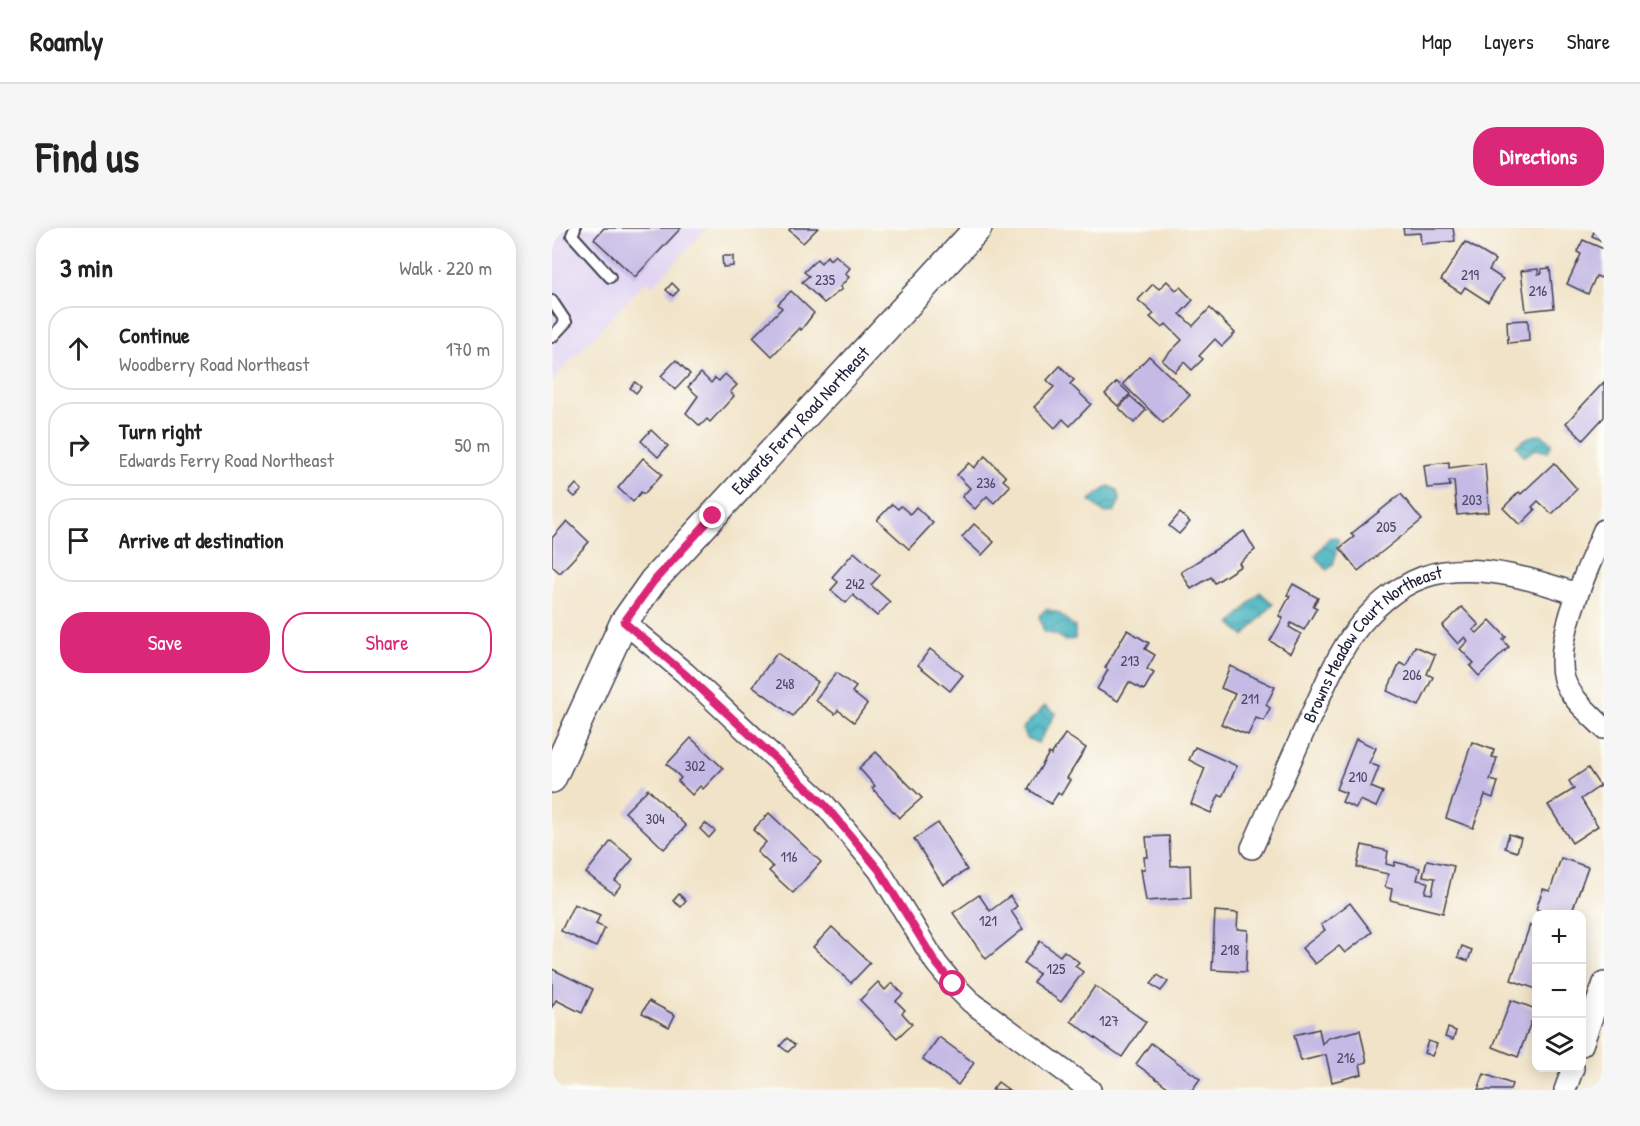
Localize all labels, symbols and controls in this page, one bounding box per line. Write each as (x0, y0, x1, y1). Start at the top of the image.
text: Roamly (30, 22, 103, 60)
text: Map (1422, 27, 1451, 56)
text: Layers (1484, 27, 1534, 56)
text: Share (1567, 27, 1610, 56)
button: Directions (1473, 127, 1604, 186)
text: Find us (36, 128, 139, 185)
text: 3 min (60, 250, 113, 285)
text: Walk · 220 m (399, 254, 492, 281)
house number: 219 (1461, 264, 1479, 285)
house number: 235 (815, 269, 836, 290)
house number: 216 (1529, 280, 1547, 301)
text: Continue (119, 320, 190, 350)
icon: ahead (62, 332, 95, 365)
text: 170 m (446, 335, 490, 362)
street label: Edwards Ferry Road Northeast (726, 340, 876, 500)
text: Woodberry Road Northeast (119, 350, 309, 377)
text: Turn right (119, 416, 202, 446)
icon: right (62, 428, 95, 461)
text: 50 m (454, 431, 490, 458)
text: Edwards Ferry Road Northeast (119, 446, 334, 473)
house number: 236 (976, 472, 996, 493)
house number: 203 (1462, 489, 1483, 510)
route end (699, 502, 725, 528)
house number: 205 (1376, 516, 1397, 537)
icon: arrive (62, 524, 95, 557)
text: Arrive at destination (119, 525, 284, 555)
street label: Browns Meadow Court Northeast (1296, 559, 1445, 727)
house number: 242 (845, 573, 865, 594)
button: Save (60, 612, 270, 673)
button: Share (282, 612, 492, 673)
house number: 213 (1120, 650, 1140, 671)
house number: 206 (1402, 664, 1422, 685)
house number: 248 (775, 673, 795, 694)
house number: 211 (1241, 688, 1259, 709)
house number: 302 (685, 755, 705, 776)
house number: 210 (1348, 766, 1368, 787)
house number: 304 (645, 808, 665, 829)
house number: 116 (781, 846, 797, 867)
house number: 121 (979, 910, 997, 931)
map controls (1532, 910, 1586, 1072)
button: + (1532, 910, 1586, 964)
house number: 218 (1221, 939, 1239, 960)
house number: 125 (1047, 958, 1066, 979)
button: − (1532, 964, 1586, 1018)
route start (939, 970, 965, 996)
house number: 127 (1099, 1010, 1119, 1031)
button: layers (1532, 1018, 1586, 1072)
house number: 216 (1337, 1047, 1355, 1068)

